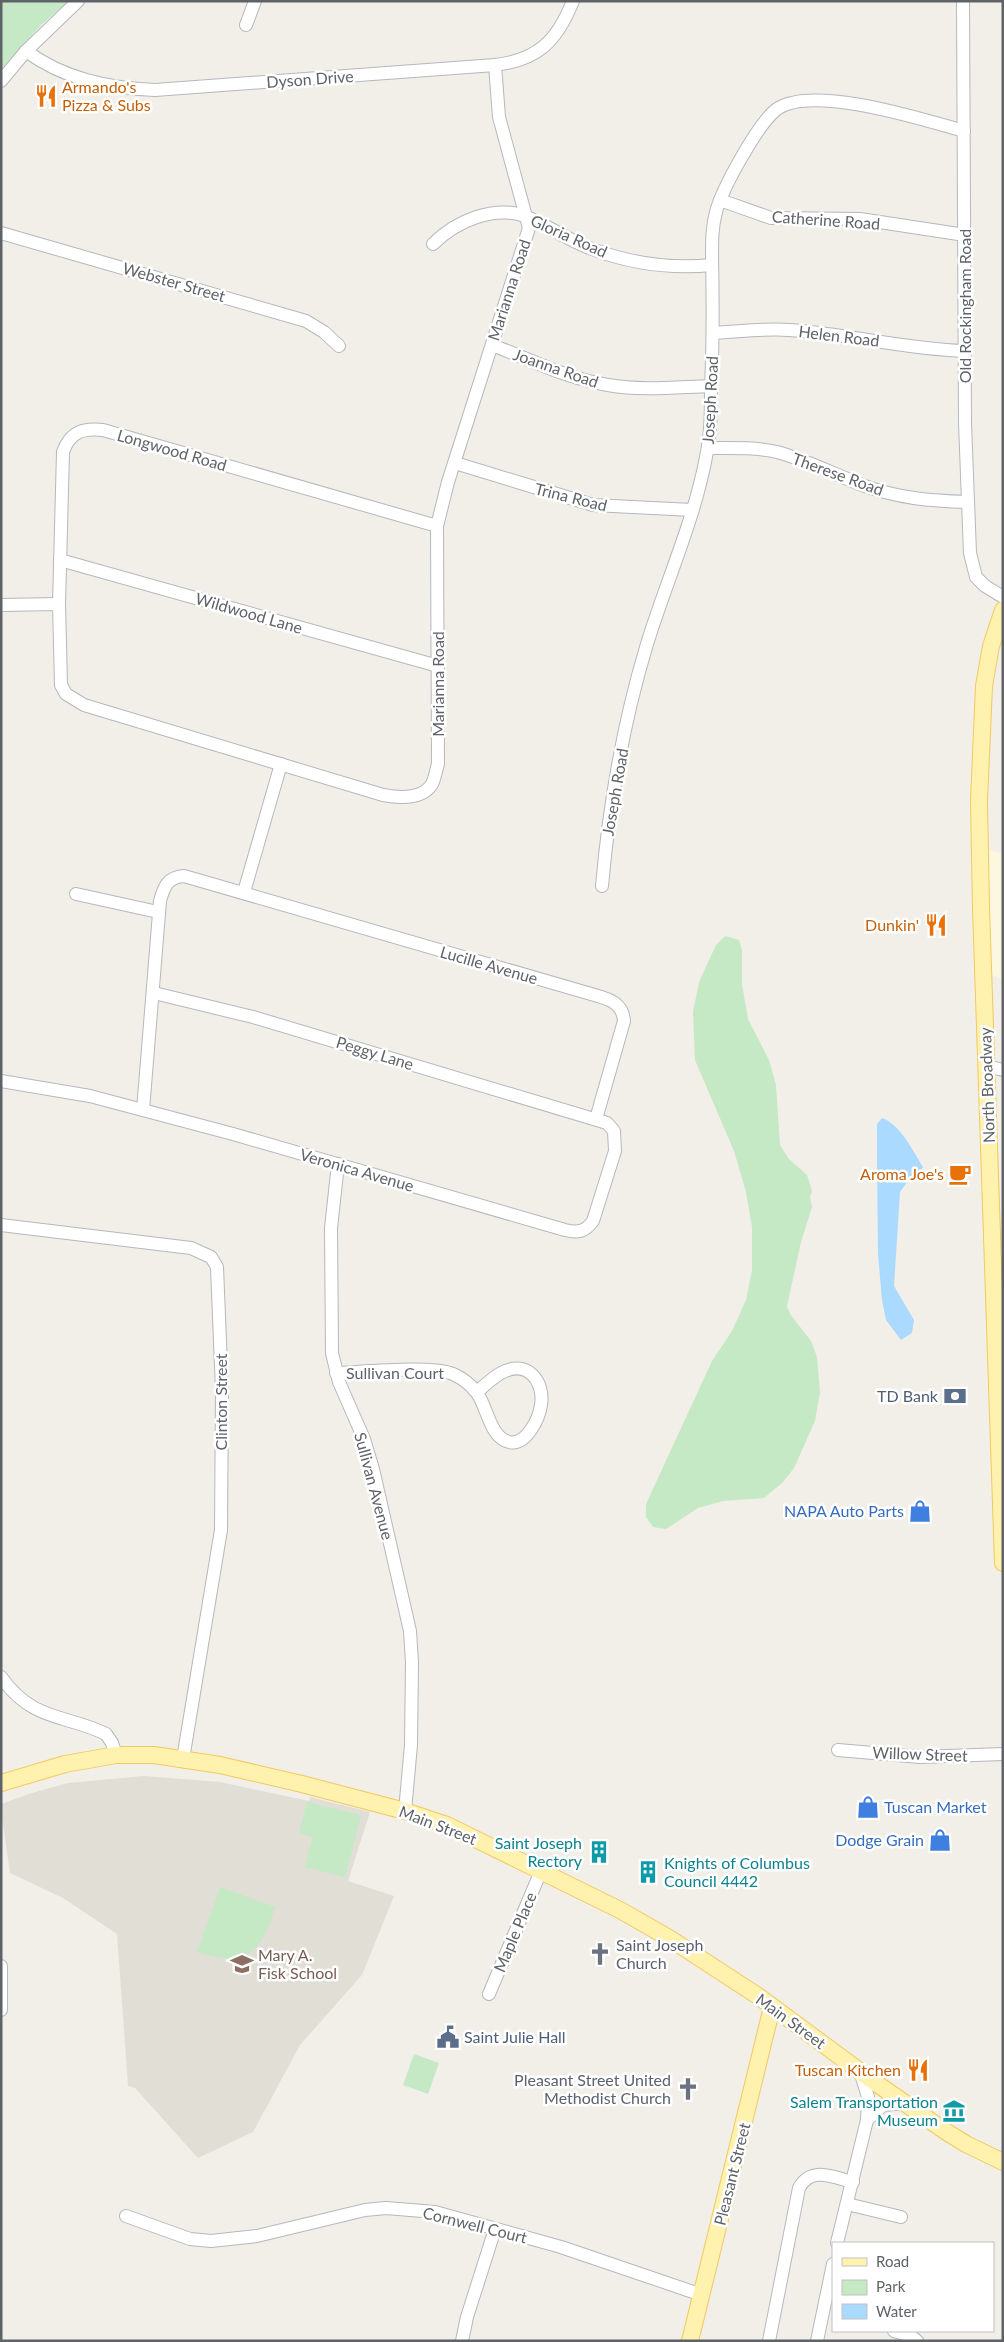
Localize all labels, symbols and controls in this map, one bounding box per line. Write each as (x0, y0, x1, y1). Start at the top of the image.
street label: Dyson Drive (266, 66, 354, 91)
place label: Armando's Pizza & Subs (62, 77, 151, 114)
restaurant icon: Armando's Pizza & Subs (33, 83, 59, 109)
street label: Catherine Road (771, 206, 881, 233)
street label: Gloria Road (528, 210, 610, 261)
street label: Old Rockingham Road (955, 229, 974, 383)
street label: Marianna Road (483, 237, 534, 343)
street label: Webster Street (121, 258, 228, 305)
street label: Helen Road (798, 321, 880, 350)
street label: Joanna Road (511, 344, 601, 391)
street label: Joseph Road (698, 355, 721, 445)
street label: Longwood Road (115, 425, 229, 474)
street label: Therese Road (790, 448, 886, 499)
street label: Trina Road (533, 478, 609, 515)
street label: Wildwood Lane (194, 588, 305, 637)
street label: Marianna Road (428, 631, 447, 737)
street label: Joseph Road (597, 747, 632, 837)
restaurant icon: Dunkin' (923, 912, 949, 938)
place label: Dunkin' (865, 915, 919, 934)
street label: Lucille Avenue (438, 942, 540, 988)
street label: North Broadway (975, 1026, 998, 1143)
street label: Peggy Lane (334, 1032, 416, 1073)
street label: Veronica Avenue (298, 1144, 416, 1195)
cafe icon: Aroma Joe's (947, 1161, 973, 1187)
place label: Aroma Joe's (860, 1164, 944, 1183)
street label: Clinton Street (211, 1353, 230, 1451)
street label: Sullivan Court (346, 1363, 444, 1382)
bank icon: TD Bank (942, 1383, 968, 1409)
place label: TD Bank (877, 1386, 939, 1405)
street label: Sullivan Avenue (351, 1430, 398, 1542)
shop icon: NAPA Auto Parts (907, 1498, 933, 1524)
place label: NAPA Auto Parts (784, 1501, 904, 1520)
street label: Willow Street (872, 1742, 968, 1765)
shop icon: Tuscan Market (855, 1794, 881, 1820)
place label: Tuscan Market (884, 1797, 987, 1816)
street label: Main Street (397, 1801, 480, 1848)
shop icon: Dodge Grain (927, 1827, 953, 1853)
place label: Dodge Grain (835, 1830, 924, 1849)
place label: Saint Joseph Rectory (495, 1833, 583, 1870)
building icon: Saint Joseph Rectory (586, 1839, 612, 1865)
place label: Knights of Columbus Council 4442 (664, 1853, 810, 1890)
building icon: Knights of Columbus Council 4442 (635, 1859, 661, 1885)
street label: Maple Place (489, 1889, 540, 1975)
place label: Saint Joseph Church (616, 1935, 703, 1972)
church icon: Saint Joseph Church (587, 1941, 613, 1967)
place label: Mary A. Fisk School (258, 1945, 337, 1982)
school or university icon: Mary A. Fisk School (229, 1951, 255, 1977)
street label: Main Street (753, 1989, 830, 2052)
public building icon: Saint Julie Hall (435, 2024, 461, 2050)
place label: Saint Julie Hall (464, 2027, 566, 2046)
restaurant icon: Tuscan Kitchen (905, 2057, 931, 2083)
place label: Tuscan Kitchen (795, 2060, 901, 2079)
place label: Pleasant Street United Methodist Church (514, 2070, 671, 2107)
church icon: Pleasant Street United Methodist Church (675, 2076, 701, 2102)
place label: Salem Transportation Museum (790, 2092, 938, 2129)
museum icon: Salem Transportation Museum (941, 2098, 967, 2124)
street label: Pleasant Street (710, 2120, 754, 2227)
street label: Cornwell Court (421, 2202, 530, 2247)
legend (832, 2242, 994, 2332)
text: Road (876, 2252, 909, 2270)
text: Park (876, 2277, 906, 2295)
text: Water (876, 2302, 917, 2320)

